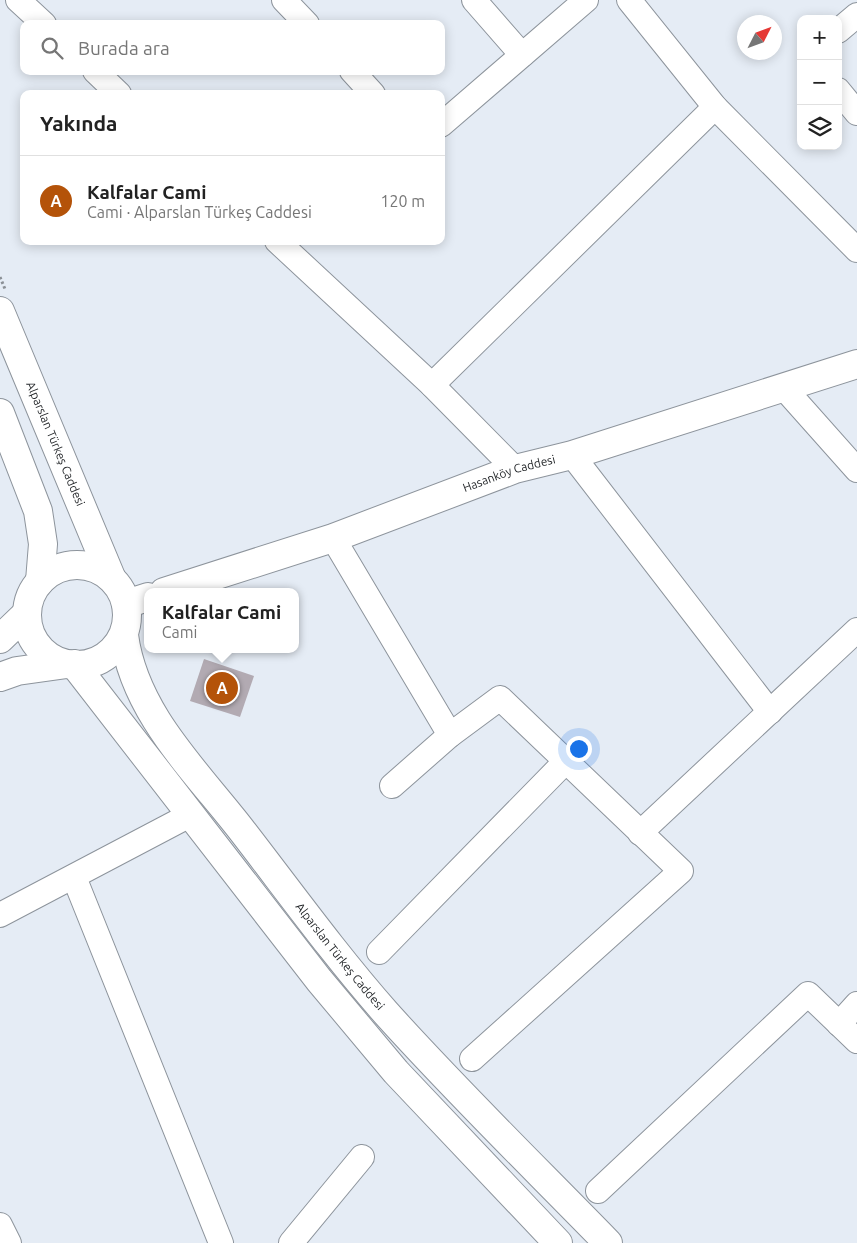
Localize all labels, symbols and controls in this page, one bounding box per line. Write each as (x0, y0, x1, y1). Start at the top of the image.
north arrow (737, 15, 782, 60)
map controls (797, 15, 842, 150)
button: + (797, 15, 842, 60)
search box (20, 20, 445, 75)
icon: search (38, 34, 66, 62)
text: Burada ara (78, 37, 170, 59)
button: − (797, 60, 842, 105)
button: layers (797, 105, 842, 150)
text: Yakında (40, 111, 117, 135)
text: Kalfalar Cami (87, 181, 206, 203)
text: A (50, 192, 62, 210)
text: 120 m (380, 192, 425, 210)
text: Cami · Alparslan Türkeş Caddesi (87, 203, 312, 221)
street label: Alparslan Türkeş Caddesi (24, 380, 88, 508)
street label: Hasanköy Caddesi (461, 452, 557, 494)
popup (144, 588, 299, 653)
text: Kalfalar Cami (162, 601, 281, 623)
text: Cami (162, 623, 198, 641)
pin: A (206, 669, 238, 707)
your location (566, 736, 592, 762)
street label: Alparslan Türkeş Caddesi (293, 900, 387, 1012)

